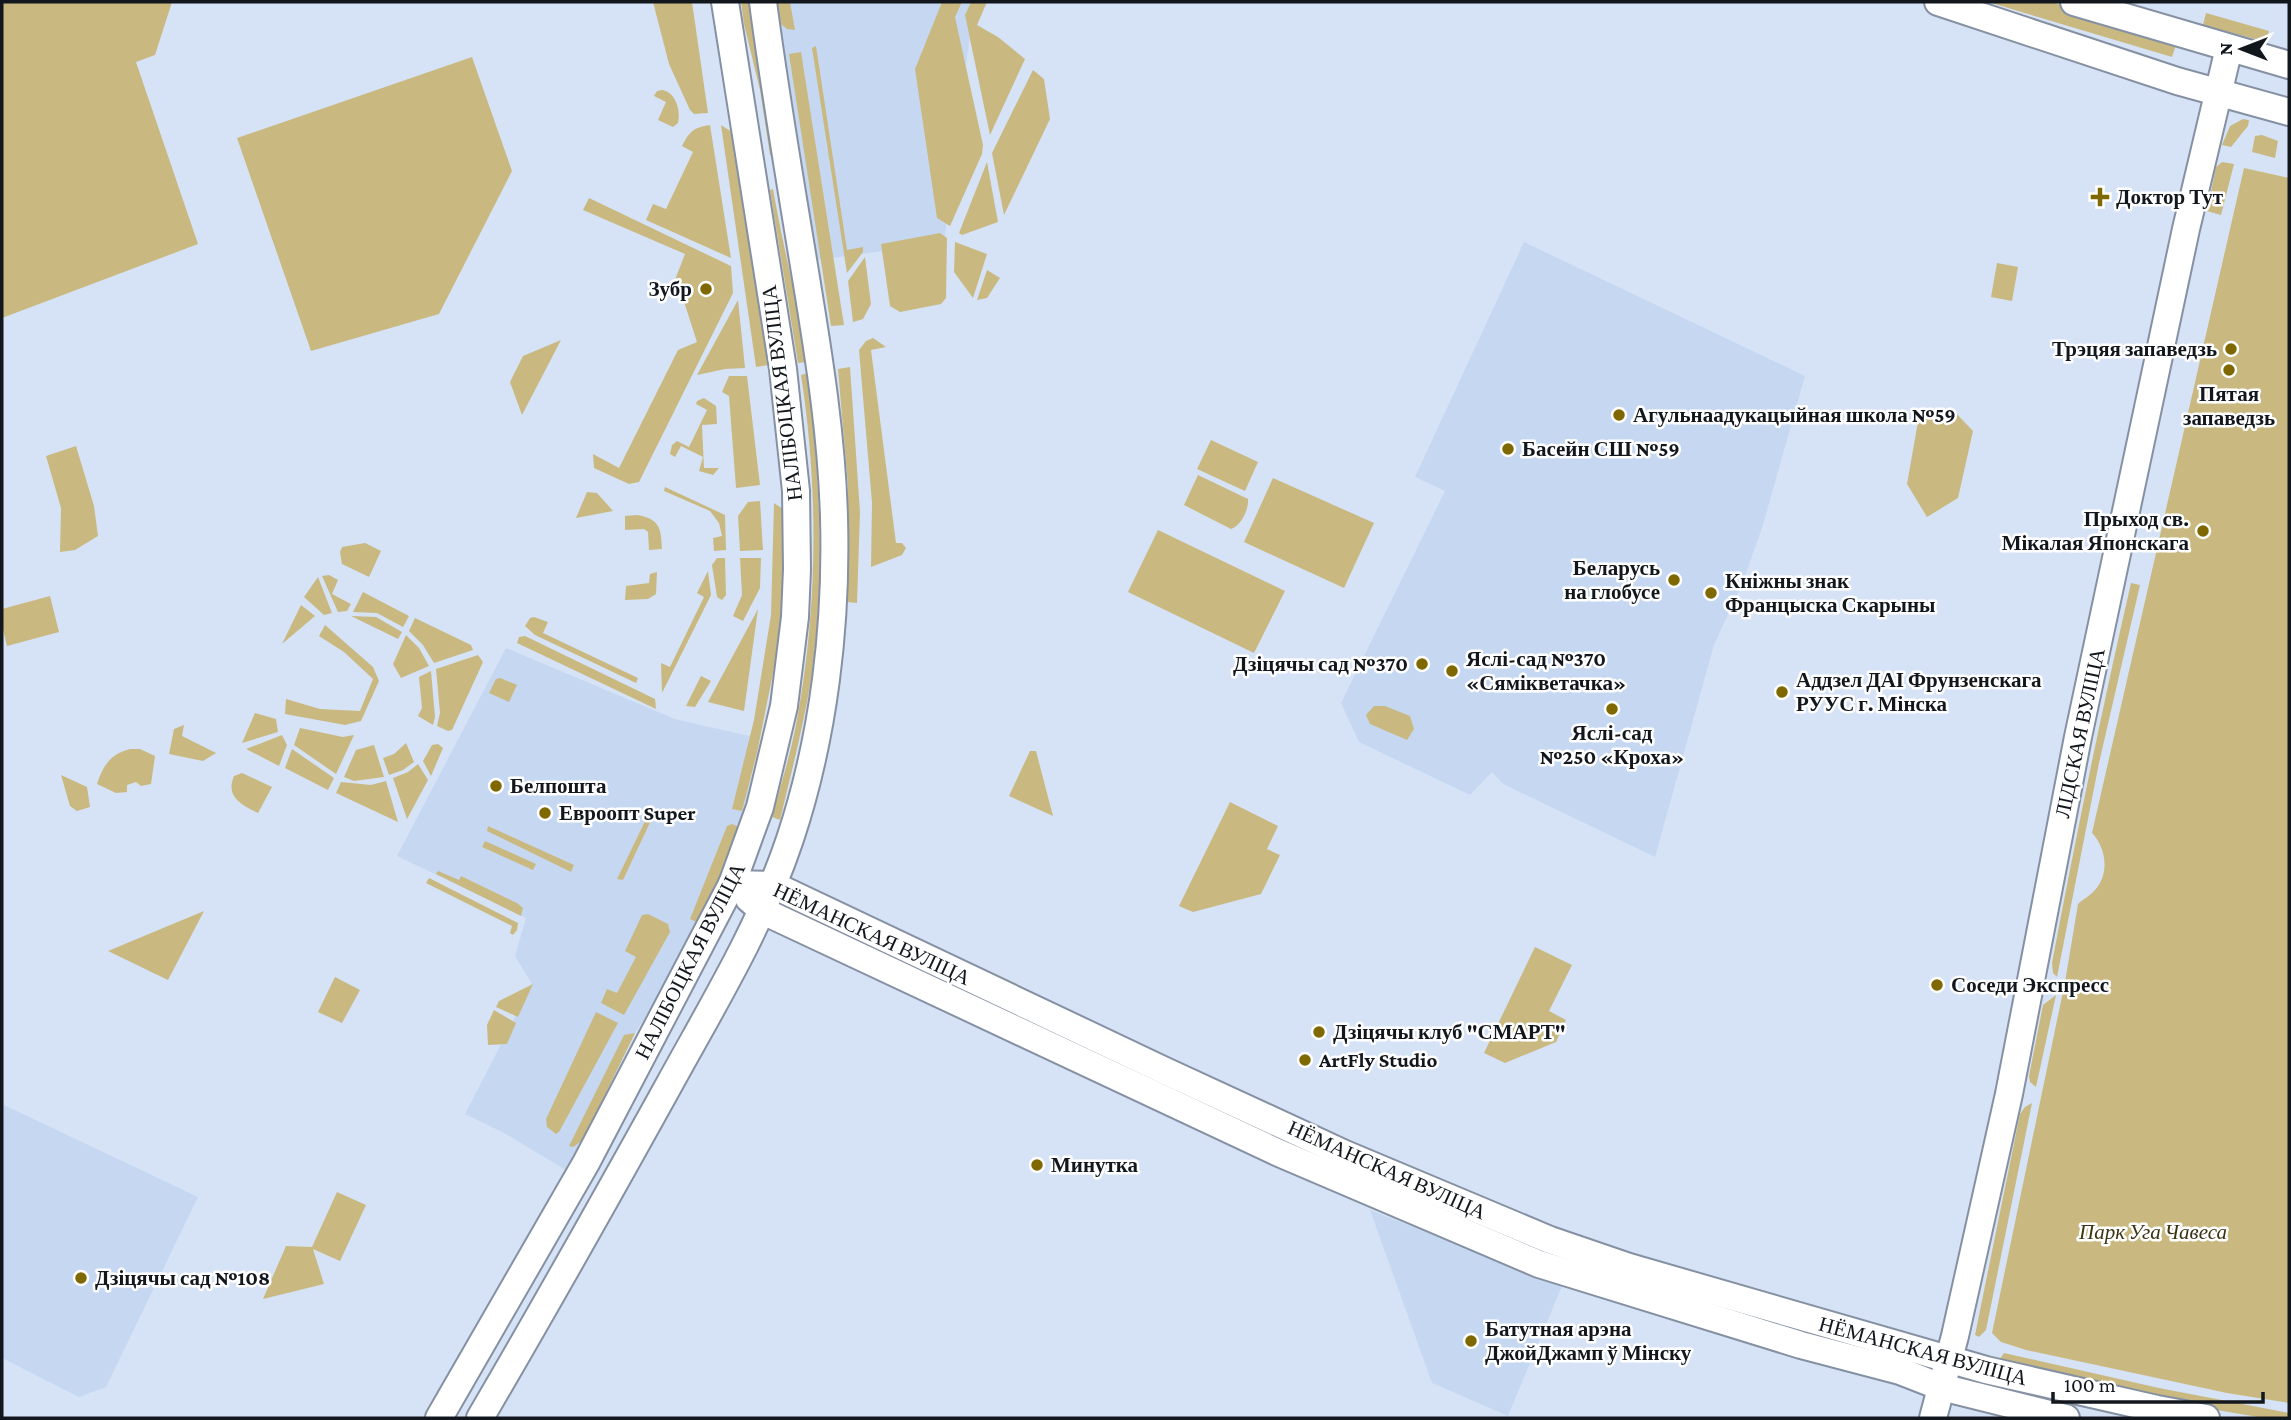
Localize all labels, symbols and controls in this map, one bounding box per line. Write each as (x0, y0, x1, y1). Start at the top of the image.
north arrow (2207, 14, 2277, 84)
text: N (2215, 42, 2236, 55)
place label: Доктор Тут (2116, 185, 2224, 209)
marker: Доктор Тут (2090, 187, 2110, 207)
place label: Зубр (649, 277, 692, 301)
marker: Зубр (698, 281, 714, 297)
street label: НАЛІБОЦКАЯ ВУЛІЦА (757, 283, 807, 502)
place label: Трэцяя запаведзь (2052, 337, 2217, 361)
marker: Трэцяя запаведзь (2223, 341, 2239, 357)
marker: Пятая запаведзь (2221, 362, 2237, 378)
place label: Пятая запаведзь (2183, 382, 2275, 430)
place label: Агульнаадукацыйная школа №59 (1633, 403, 1956, 427)
marker: Агульнаадукацыйная школа №59 (1611, 407, 1627, 423)
place label: Басейн СШ №59 (1522, 437, 1680, 461)
marker: Басейн СШ №59 (1500, 441, 1516, 457)
place label: Прыход св. Мікалая Японскага (2002, 507, 2189, 555)
marker: Прыход св. Мікалая Японскага (2195, 523, 2211, 539)
place label: Беларусь на глобусе (1564, 556, 1660, 604)
place label: Кніжны знак Францыска Скарыны (1725, 569, 1935, 617)
marker: Беларусь на глобусе (1666, 572, 1682, 588)
marker: Кніжны знак Францыска Скарыны (1703, 585, 1719, 601)
street label: ЛІДСКАЯ ВУЛІЦА (2050, 645, 2110, 820)
place label: Яслі-сад №370 «Сямікветачка» (1466, 647, 1626, 695)
place label: Дзіцячы сад №370 (1233, 652, 1408, 676)
marker: Дзіцячы сад №370 (1414, 656, 1430, 672)
marker: Яслі-сад №370 «Сямікветачка» (1444, 663, 1460, 679)
place label: Аддзел ДАІ Фрунзенскага РУУС г. Мінска (1796, 668, 2042, 716)
marker: Аддзел ДАІ Фрунзенскага РУУС г. Мінска (1774, 684, 1790, 700)
marker: Яслі-сад №250 «Кроха» (1604, 701, 1620, 717)
place label: Яслі-сад №250 «Кроха» (1540, 721, 1684, 769)
place label: Белпошта (510, 774, 607, 798)
marker: Белпошта (488, 778, 504, 794)
place label: Евроопт Super (559, 801, 696, 825)
marker: Евроопт Super (537, 805, 553, 821)
street label: НАЛІБОЦКАЯ ВУЛІЦА (630, 858, 750, 1063)
street label: НЁМАНСКАЯ ВУЛІЦА (770, 878, 975, 991)
place label: Соседи Экспресс (1951, 973, 2109, 997)
marker: Соседи Экспресс (1929, 977, 1945, 993)
place label: Дзіцячы клуб "СМАРТ" (1333, 1020, 1566, 1044)
marker: Дзіцячы клуб "СМАРТ" (1311, 1024, 1327, 1040)
place label: ArtFly Studio (1318, 1048, 1437, 1072)
marker: ArtFly Studio (1297, 1052, 1313, 1068)
street label: НЁМАНСКАЯ ВУЛІЦА (1284, 1115, 1491, 1225)
place label: Минутка (1051, 1153, 1139, 1177)
marker: Минутка (1029, 1157, 1045, 1173)
park label: Парк Уга Чавеса (2078, 1220, 2227, 1244)
place label: Дзіцячы сад №108 (95, 1266, 270, 1290)
marker: Дзіцячы сад №108 (73, 1270, 89, 1286)
street label: НЁМАНСКАЯ ВУЛІЦА (1816, 1312, 2030, 1391)
place label: Батутная арэна ДжойДжамп ў Мінску (1485, 1317, 1692, 1365)
marker: Батутная арэна ДжойДжамп ў Мінску (1463, 1333, 1479, 1349)
scale bar (2053, 1360, 2263, 1404)
text: 100 m (2064, 1373, 2116, 1397)

